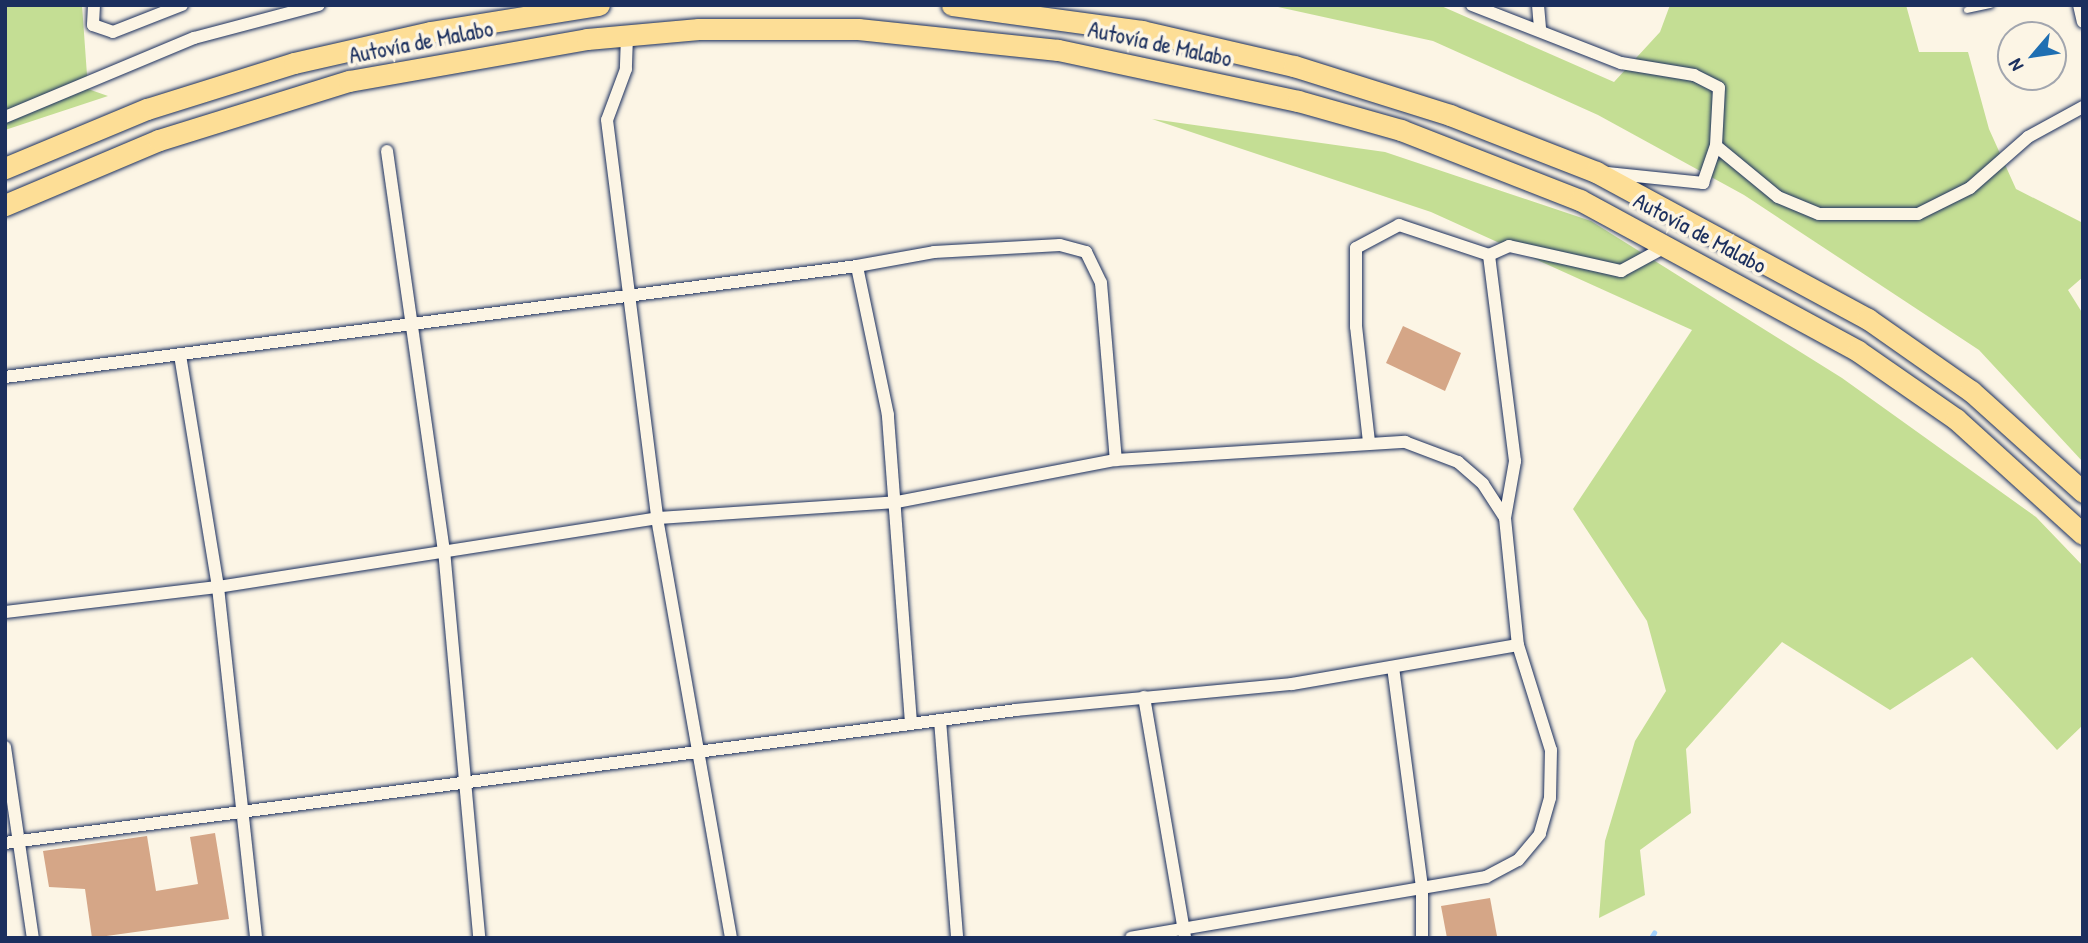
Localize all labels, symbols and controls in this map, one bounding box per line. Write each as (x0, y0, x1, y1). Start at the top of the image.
street label: Autovía de Malabo (347, 14, 495, 70)
street label: Autovía de Malabo (1086, 15, 1234, 73)
north arrow (1997, 21, 2067, 91)
text: N (2002, 54, 2029, 76)
street label: Autovía de Malabo (1629, 186, 1771, 280)

